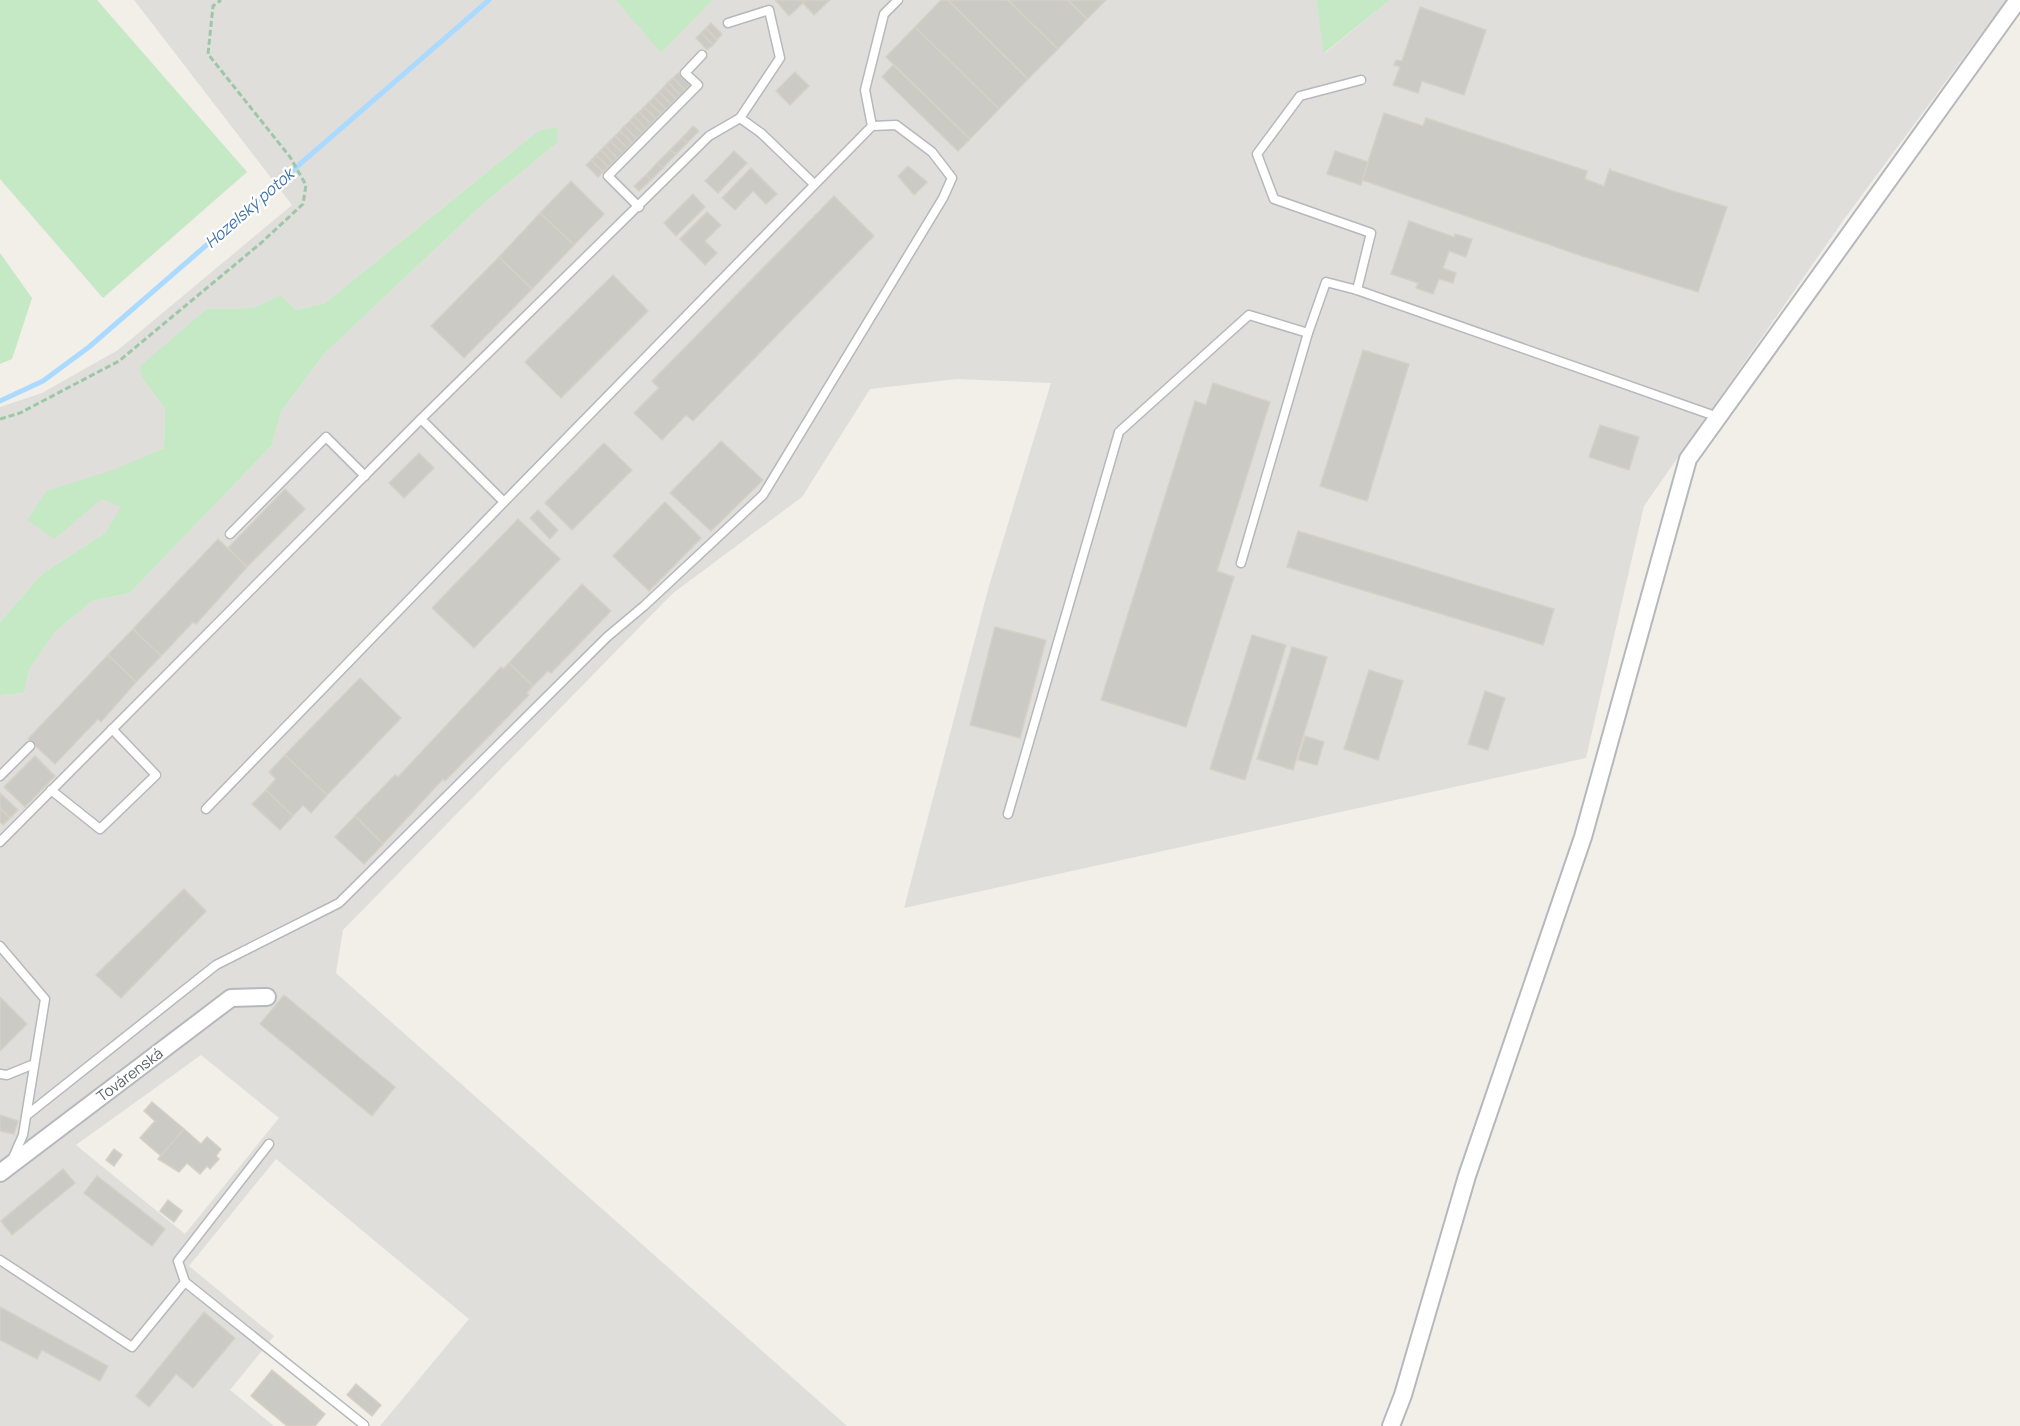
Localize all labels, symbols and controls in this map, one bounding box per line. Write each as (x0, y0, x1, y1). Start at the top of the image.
water label: Hozelský potok (200, 162, 300, 253)
street label: Továrenská (92, 1043, 167, 1107)

